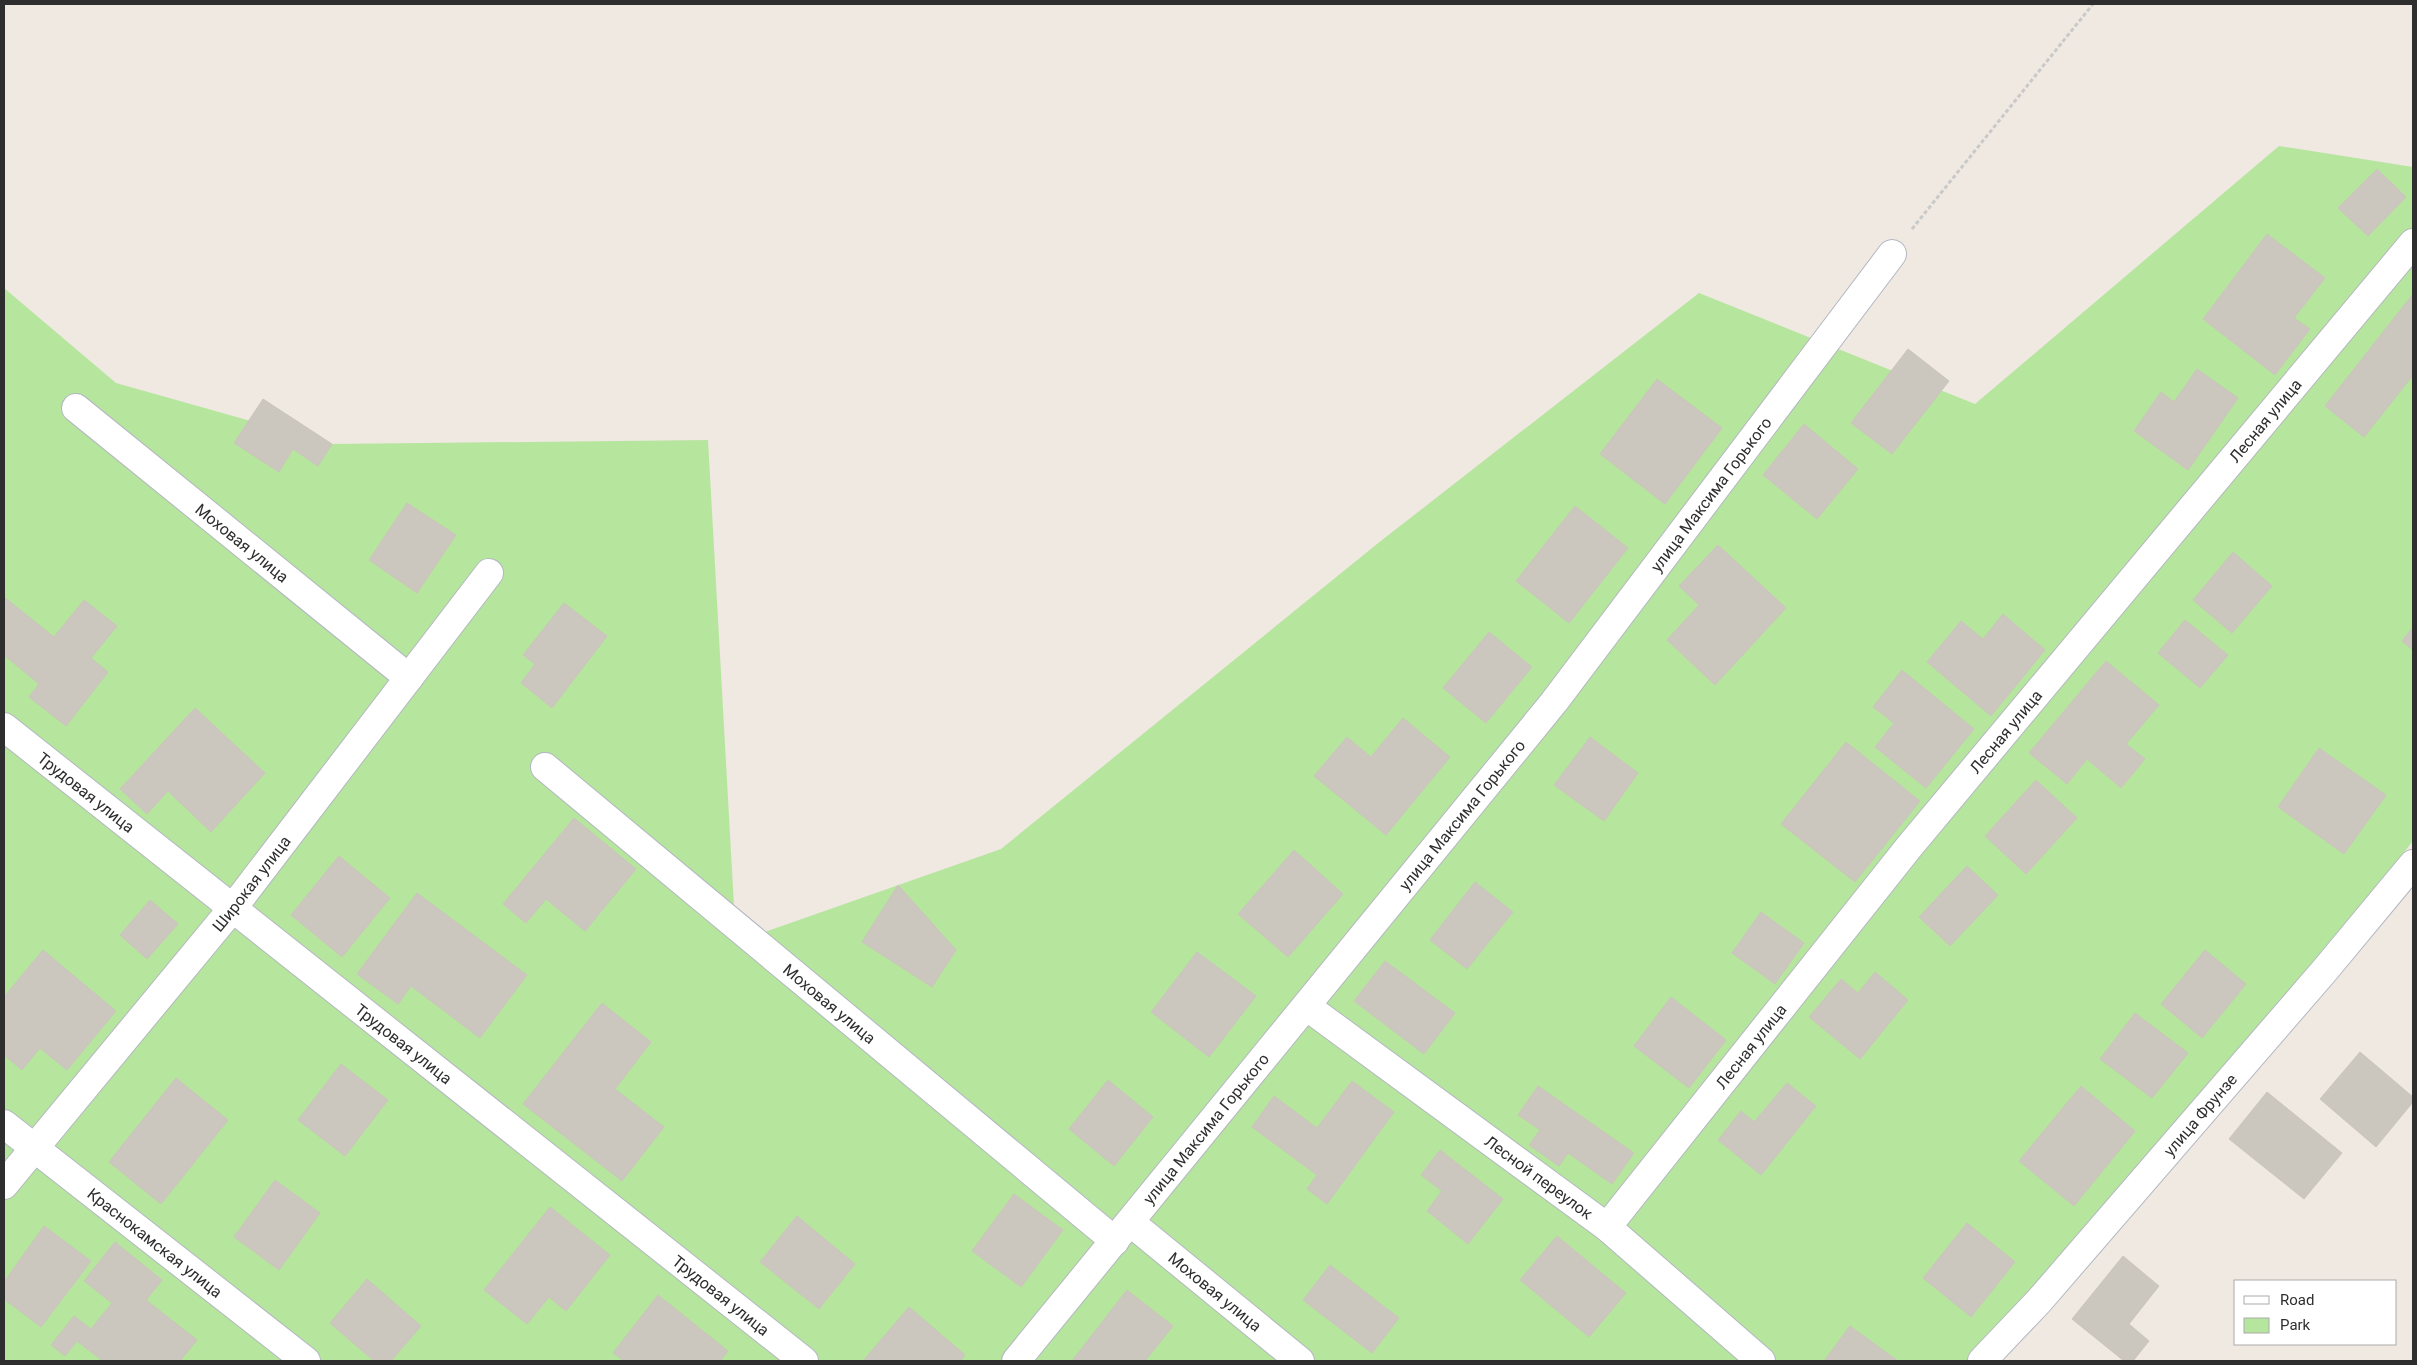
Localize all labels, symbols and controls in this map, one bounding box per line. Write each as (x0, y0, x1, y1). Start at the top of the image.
street label: Лесная улица (2225, 375, 2305, 466)
street label: улица Максима Горького (1646, 413, 1775, 575)
street label: Моховая улица (192, 499, 293, 586)
street label: Лесная улица (1965, 686, 2046, 777)
street label: улица Максима Горького (1395, 736, 1529, 894)
street label: Трудовая улица (34, 748, 138, 836)
street label: Широкая улица (208, 832, 294, 935)
street label: Моховая улица (779, 960, 880, 1047)
street label: Трудовая улица (352, 1000, 456, 1088)
street label: Лесная улица (1711, 1000, 1790, 1092)
street label: улица Максима Горького (1139, 1049, 1273, 1208)
street label: улица Фрунзе (2159, 1070, 2241, 1160)
street label: Лесной переулок (1481, 1131, 1597, 1223)
street label: Краснокамская улица (84, 1184, 226, 1301)
street label: Моховая улица (1165, 1248, 1265, 1335)
street label: Трудовая улица (669, 1251, 773, 1339)
legend (2234, 1280, 2397, 1345)
text: Road (2280, 1291, 2314, 1309)
text: Park (2280, 1316, 2311, 1334)

